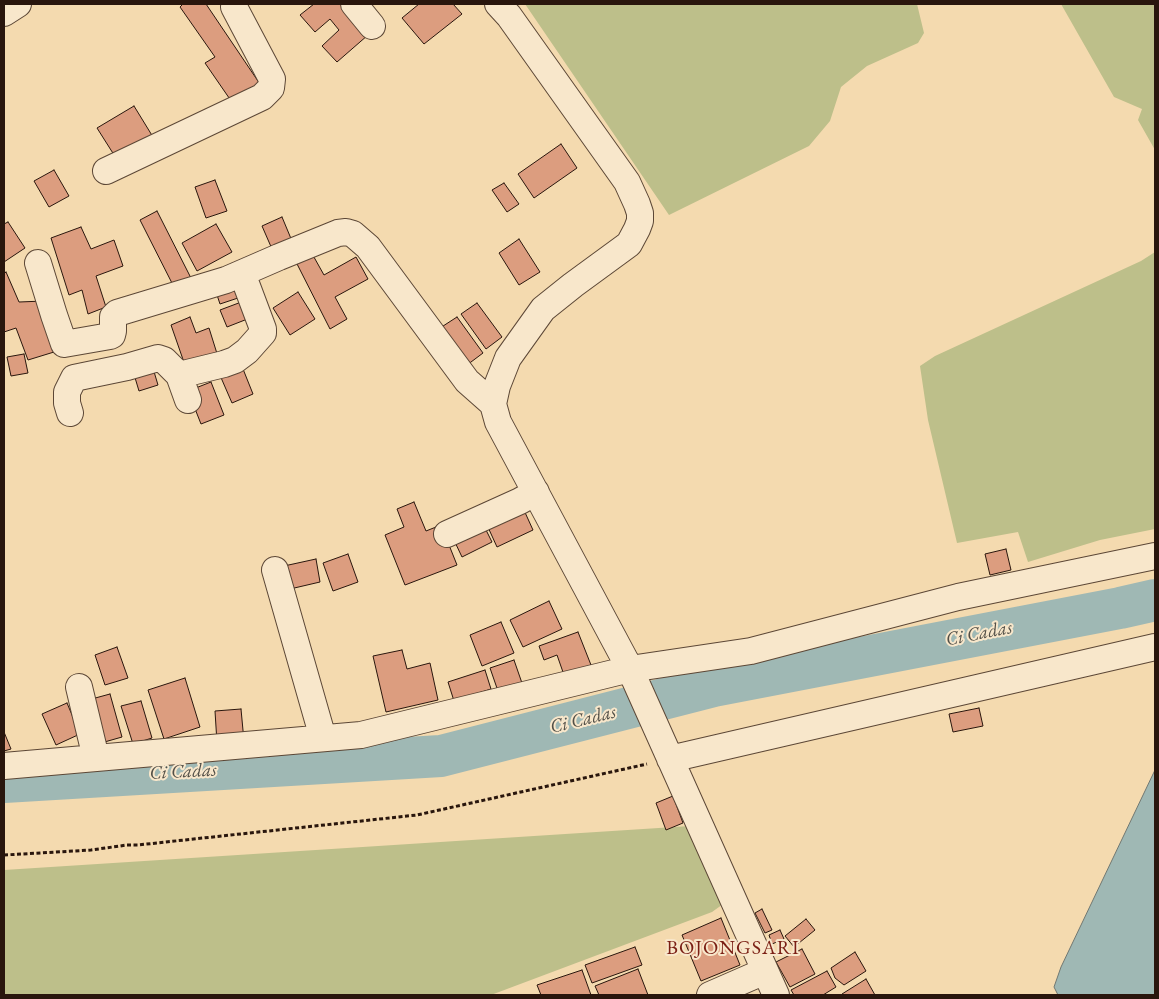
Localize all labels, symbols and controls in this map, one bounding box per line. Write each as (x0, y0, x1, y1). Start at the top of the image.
water label: Ci Cadas (944, 616, 1014, 652)
water label: Ci Cadas (548, 701, 618, 739)
water label: Ci Cadas (149, 759, 217, 785)
district label: BOJONGSARI (665, 937, 801, 961)

